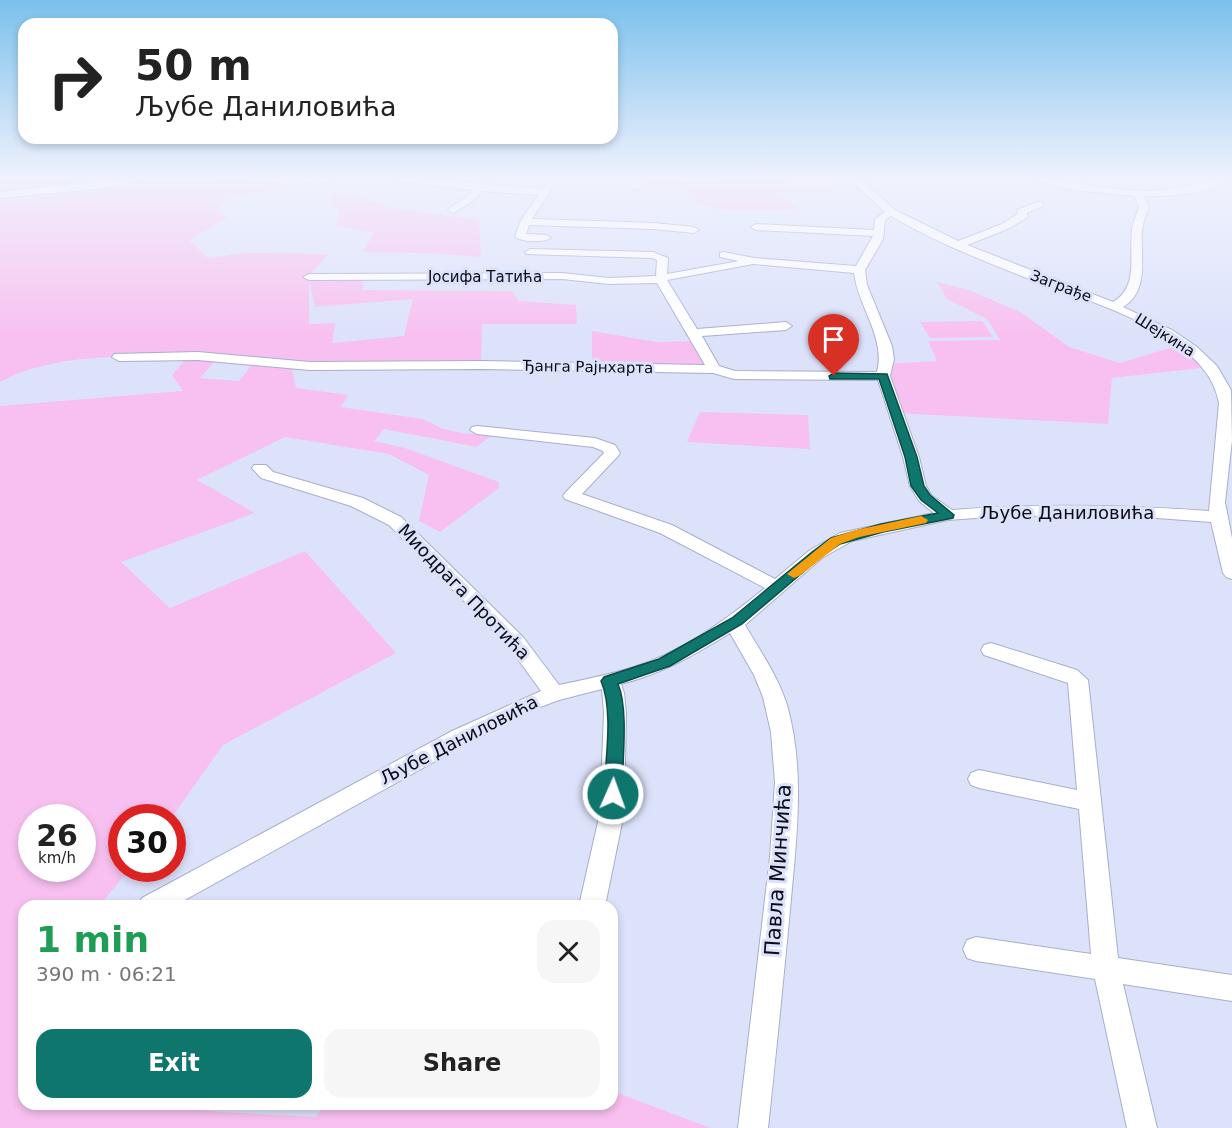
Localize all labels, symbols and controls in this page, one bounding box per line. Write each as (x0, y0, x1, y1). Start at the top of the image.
text: 50 m (135, 41, 252, 90)
icon: right (36, 42, 114, 120)
text: Љубе Даниловића (135, 91, 397, 122)
street label: Заграђе (1028, 266, 1094, 306)
street label: Јосифа Татића (427, 268, 542, 286)
street label: Шејкина (1132, 310, 1198, 360)
pin (808, 314, 859, 376)
icon: arrive (817, 323, 850, 356)
street label: Ђанга Рајнхарта (522, 357, 653, 377)
street label: Љубе Даниловића (980, 502, 1154, 523)
street label: Миодрага Протића (394, 520, 535, 664)
street label: Љубе Даниловића (376, 691, 541, 788)
position arrow (581, 762, 645, 826)
street label: Павла Минчића (760, 783, 796, 957)
speed limit sign: 30 (108, 804, 186, 882)
text: 26 (36, 818, 78, 853)
text: km/h (38, 849, 76, 867)
text: 1 min (36, 919, 149, 960)
button: close (537, 920, 600, 983)
text: 390 m · 06:21 (36, 962, 177, 986)
button: Exit (36, 1029, 312, 1098)
button: Share (324, 1029, 600, 1098)

